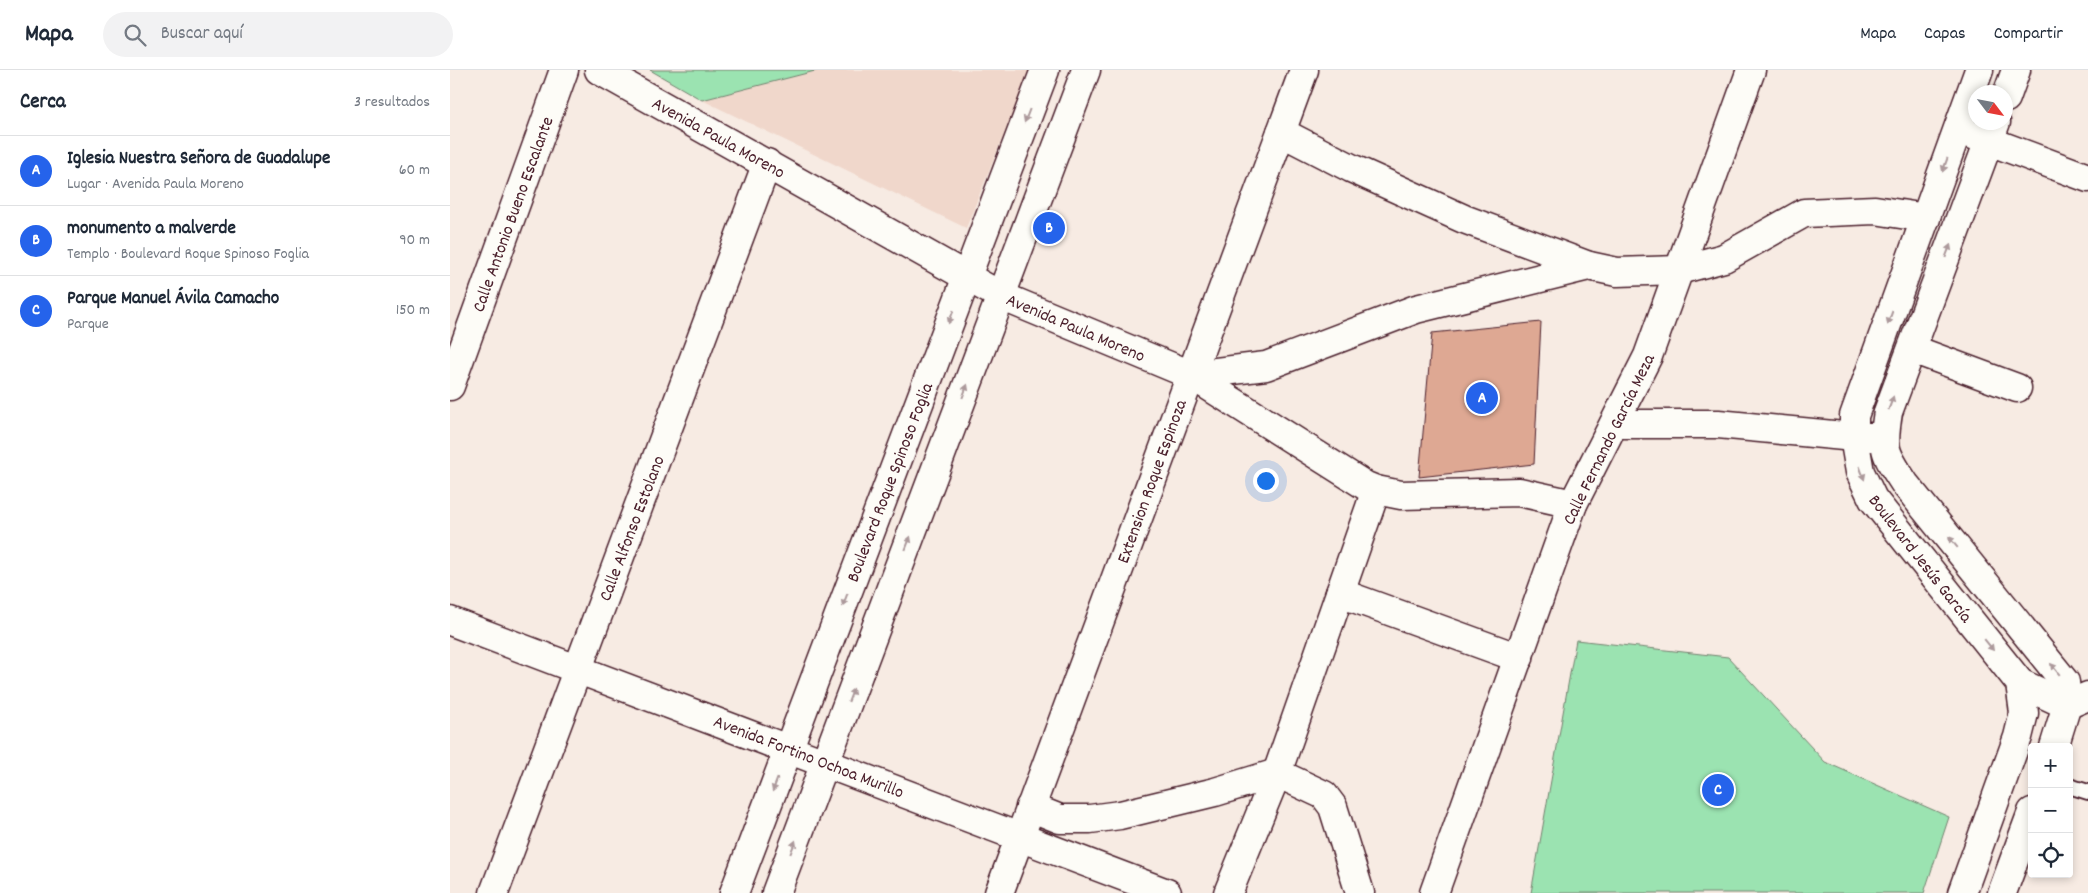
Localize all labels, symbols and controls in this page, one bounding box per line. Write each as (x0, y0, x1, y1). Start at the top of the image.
search box (103, 12, 453, 57)
text: Mapa (25, 18, 73, 52)
icon: search (121, 21, 149, 49)
text: Buscar aquí (161, 21, 243, 48)
text: Mapa (1860, 22, 1896, 47)
text: Capas (1924, 22, 1966, 47)
text: Compartir (1994, 22, 2063, 47)
north arrow (1968, 85, 2013, 130)
text: Cerca (20, 88, 66, 118)
text: 3 resultados (354, 91, 430, 114)
street label: Avenida Paula Moreno (647, 92, 789, 186)
one-way arrow (1023, 108, 1031, 123)
street label: Calle Antonio Bueno Escalante (467, 114, 561, 316)
text: Iglesia Nuestra Señora de Guadalupe (67, 146, 330, 173)
one-way arrow (1941, 158, 1949, 173)
text: A (32, 159, 40, 182)
text: 60 m (399, 159, 430, 182)
text: Lugar · Avenida Paula Moreno (67, 173, 244, 196)
pin: B (1033, 209, 1065, 247)
text: monumento a malverde (67, 216, 236, 243)
text: B (32, 229, 40, 252)
text: 90 m (399, 229, 430, 252)
text: Templo · Boulevard Roque Spinoso Foglia (67, 243, 309, 266)
one-way arrow (1944, 243, 1952, 258)
text: Parque Manuel Ávila Camacho (67, 286, 279, 313)
street label: Avenida Paula Moreno (1002, 289, 1148, 370)
text: C (32, 299, 40, 322)
text: 150 m (396, 299, 430, 322)
one-way arrow (947, 310, 955, 324)
one-way arrow (1886, 311, 1894, 326)
text: Parque (67, 313, 109, 336)
street label: Calle Fernando García Meza (1558, 350, 1663, 530)
street label: Boulevard Roque Spinoso Foglia (842, 379, 941, 586)
pin: A (1466, 379, 1498, 417)
one-way arrow (961, 383, 969, 398)
one-way arrow (1887, 395, 1895, 410)
street label: Extension Roque Espinoza (1112, 396, 1195, 567)
street label: Calle Alfonso Estolano (594, 453, 673, 605)
one-way arrow (1858, 466, 1866, 481)
your location (1253, 468, 1279, 494)
street label: Boulevard Jesús García (1861, 490, 1977, 629)
one-way arrow (904, 535, 912, 550)
one-way arrow (1947, 536, 1958, 549)
one-way arrow (841, 593, 849, 608)
one-way arrow (1984, 638, 1995, 651)
one-way arrow (2049, 662, 2060, 675)
one-way arrow (847, 687, 855, 702)
street label: Avenida Fortino Ochoa Murillo (709, 710, 907, 806)
map controls (2028, 743, 2073, 878)
button: + (2028, 743, 2073, 788)
pin: C (1702, 771, 1734, 809)
one-way arrow (771, 777, 778, 792)
button: − (2028, 788, 2073, 833)
button: locate (2028, 833, 2073, 878)
one-way arrow (790, 840, 798, 855)

